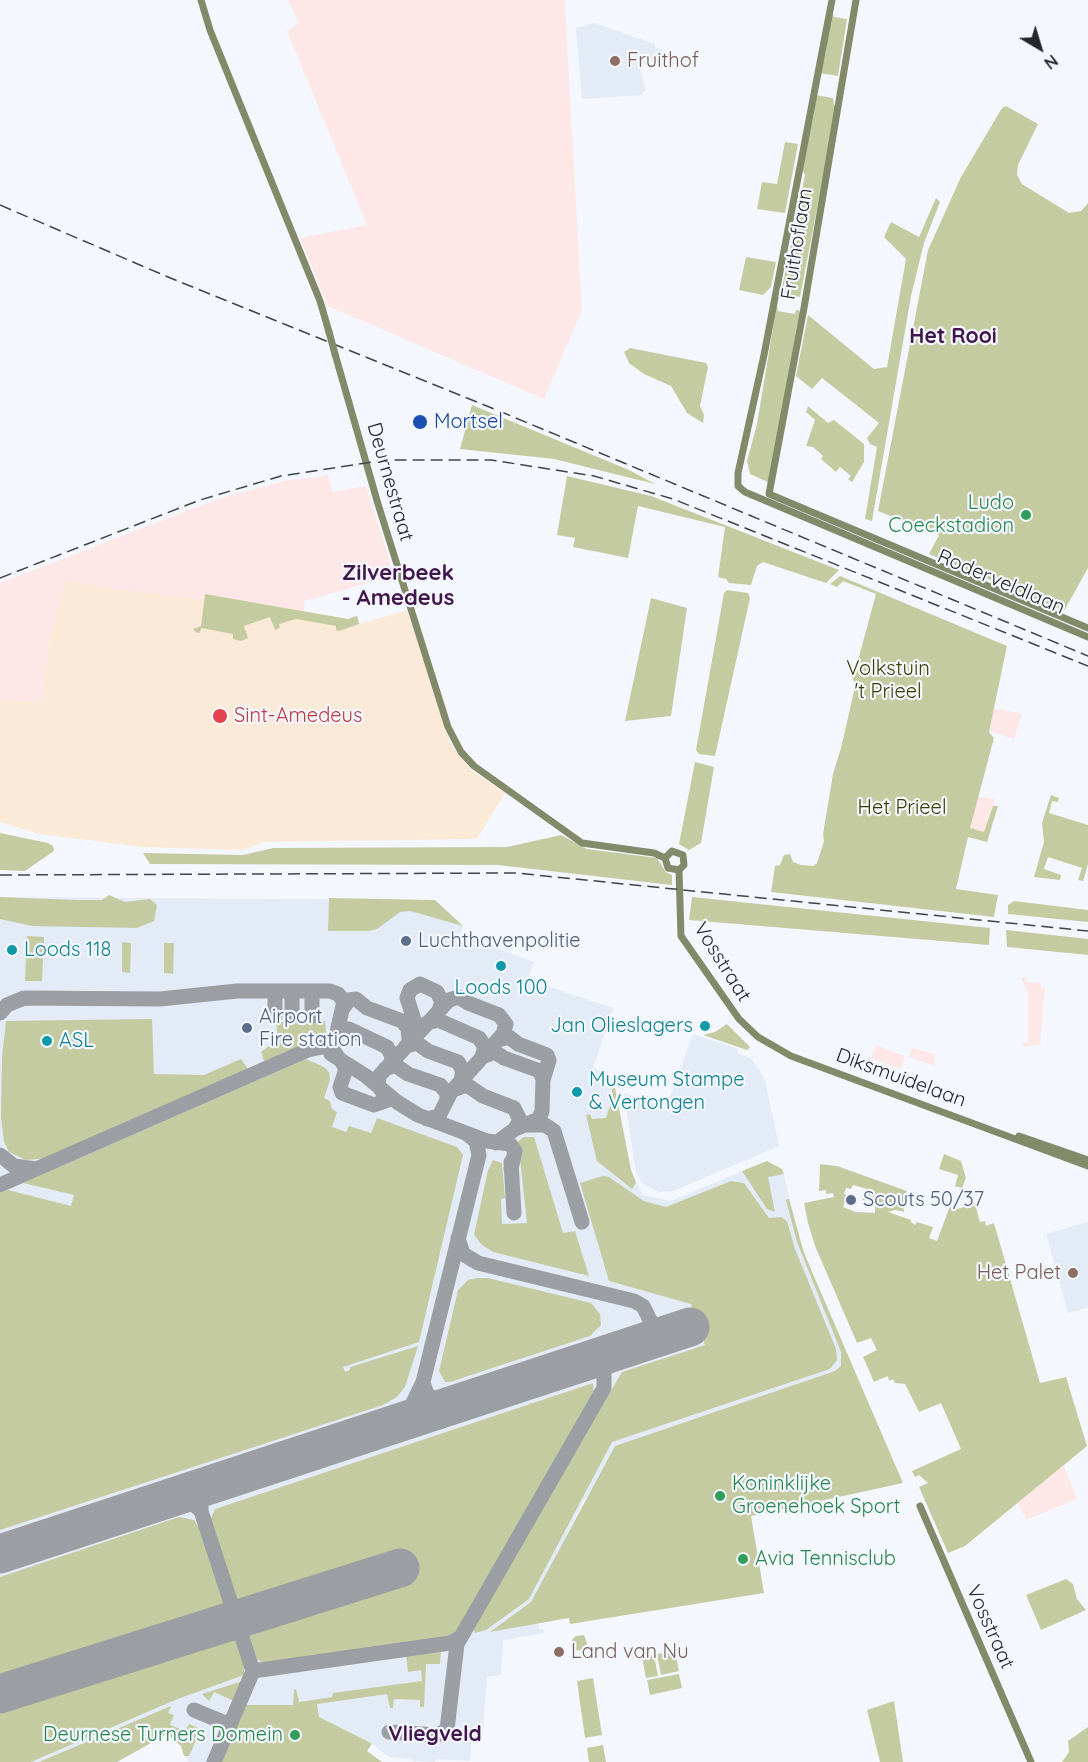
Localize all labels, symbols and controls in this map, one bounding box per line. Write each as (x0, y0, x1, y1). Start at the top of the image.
north arrow (1010, 18, 1070, 78)
place label: Fruithof (627, 49, 699, 73)
text: N (1040, 51, 1062, 74)
marker: Fruithof (608, 54, 622, 68)
street label: Fruithoflaan (776, 187, 818, 301)
district label: Het Rooi (909, 324, 997, 350)
place label: Mortsel (434, 410, 503, 434)
marker: Mortsel (411, 413, 429, 431)
street label: Deurnestraat (362, 420, 418, 544)
place label: Ludo Coeckstadion (888, 491, 1014, 538)
marker: Ludo Coeckstadion (1019, 508, 1033, 522)
street label: Roderveldlaan (934, 544, 1068, 620)
district label: Zilverbeek - Amedeus (342, 560, 454, 612)
park label: Volkstuin 't Prieel (846, 657, 930, 704)
place label: Sint-Amedeus (234, 704, 362, 728)
marker: Sint-Amedeus (211, 707, 229, 725)
park label: Het Prieel (857, 796, 947, 820)
street label: Vosstraat (688, 918, 756, 1006)
place label: Luchthavenpolitie (418, 929, 581, 953)
marker: Luchthavenpolitie (399, 934, 413, 948)
place label: Loods 118 (24, 938, 111, 962)
marker: Loods 118 (5, 943, 19, 957)
marker: Loods 100 (494, 959, 508, 973)
place label: Loods 100 (455, 976, 547, 1000)
place label: Airport Fire station (259, 1005, 362, 1052)
place label: Jan Olieslagers (550, 1014, 693, 1038)
marker: Jan Olieslagers (698, 1019, 712, 1033)
marker: Airport Fire station (240, 1021, 254, 1035)
place label: ASL (59, 1029, 94, 1053)
marker: ASL (40, 1034, 54, 1048)
street label: Diksmuidelaan (833, 1043, 969, 1113)
place label: Museum Stampe & Vertongen (589, 1068, 744, 1115)
marker: Museum Stampe & Vertongen (570, 1085, 584, 1099)
place label: Scouts 50/37 (863, 1188, 984, 1212)
marker: Scouts 50/37 (844, 1193, 858, 1207)
place label: Het Palet (977, 1261, 1061, 1285)
marker: Het Palet (1066, 1266, 1080, 1280)
place label: Koninklijke Groenehoek Sport (732, 1472, 900, 1519)
marker: Koninklijke Groenehoek Sport (713, 1489, 727, 1503)
place label: Avia Tennisclub (755, 1547, 896, 1571)
marker: Avia Tennisclub (736, 1552, 750, 1566)
street label: Vosstraat (961, 1581, 1019, 1673)
place label: Land van Nu (571, 1640, 689, 1664)
marker: Land van Nu (552, 1645, 566, 1659)
district label: Vliegveld (388, 1722, 482, 1748)
place label: Deurnese Turners Domein (43, 1723, 283, 1747)
marker: Deurnese Turners Domein (288, 1728, 302, 1742)

